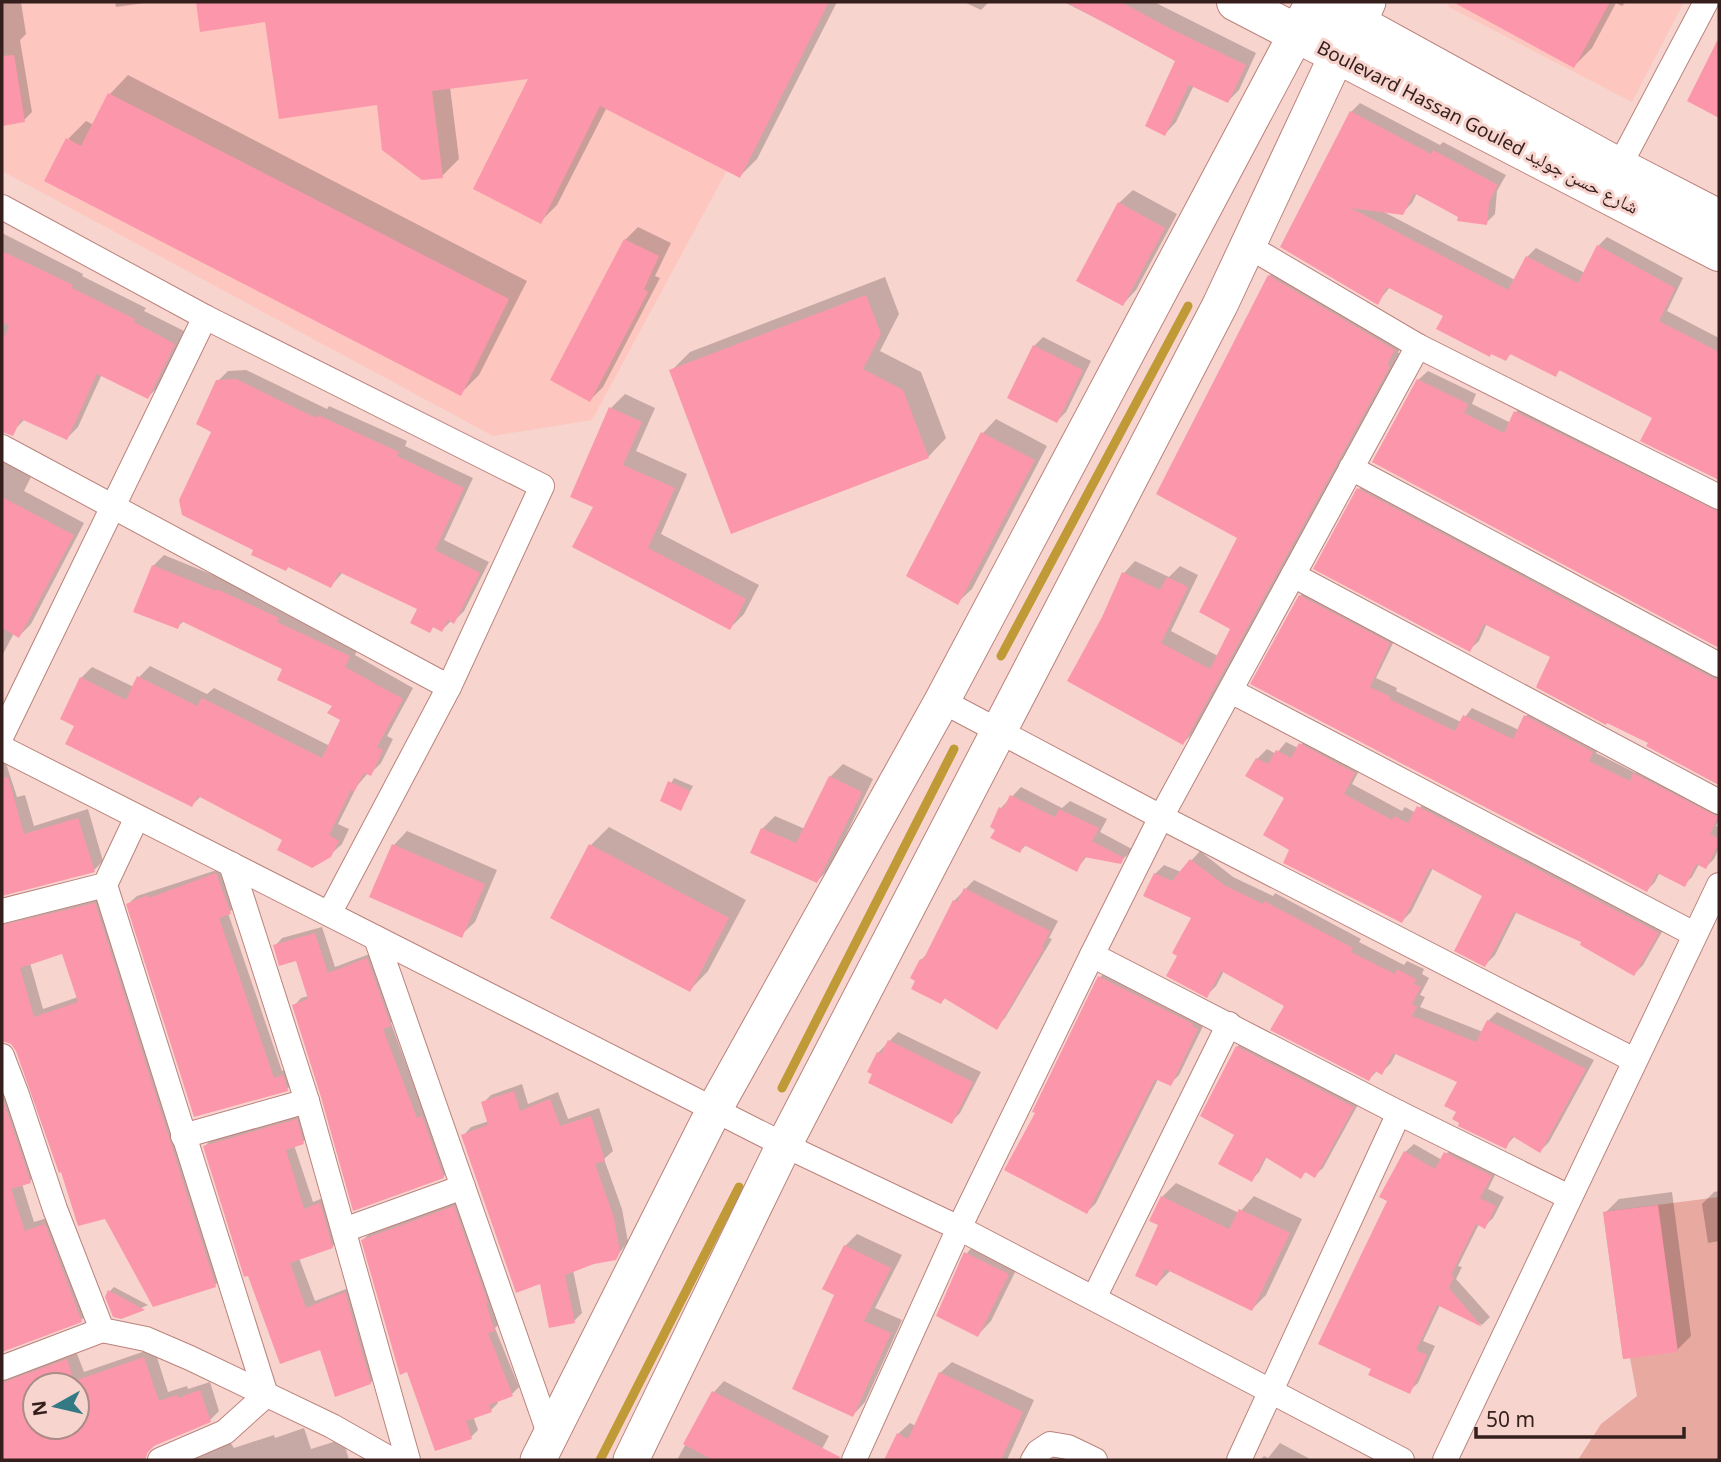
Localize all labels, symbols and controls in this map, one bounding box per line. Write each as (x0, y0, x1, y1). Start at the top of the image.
street label: Boulevard Hassan Gouled شارع حسن جوليد (1313, 34, 1643, 220)
north arrow (21, 1371, 91, 1441)
scale bar (1476, 1396, 1684, 1440)
text: N (25, 1399, 53, 1418)
text: 50 m (1486, 1405, 1535, 1433)

